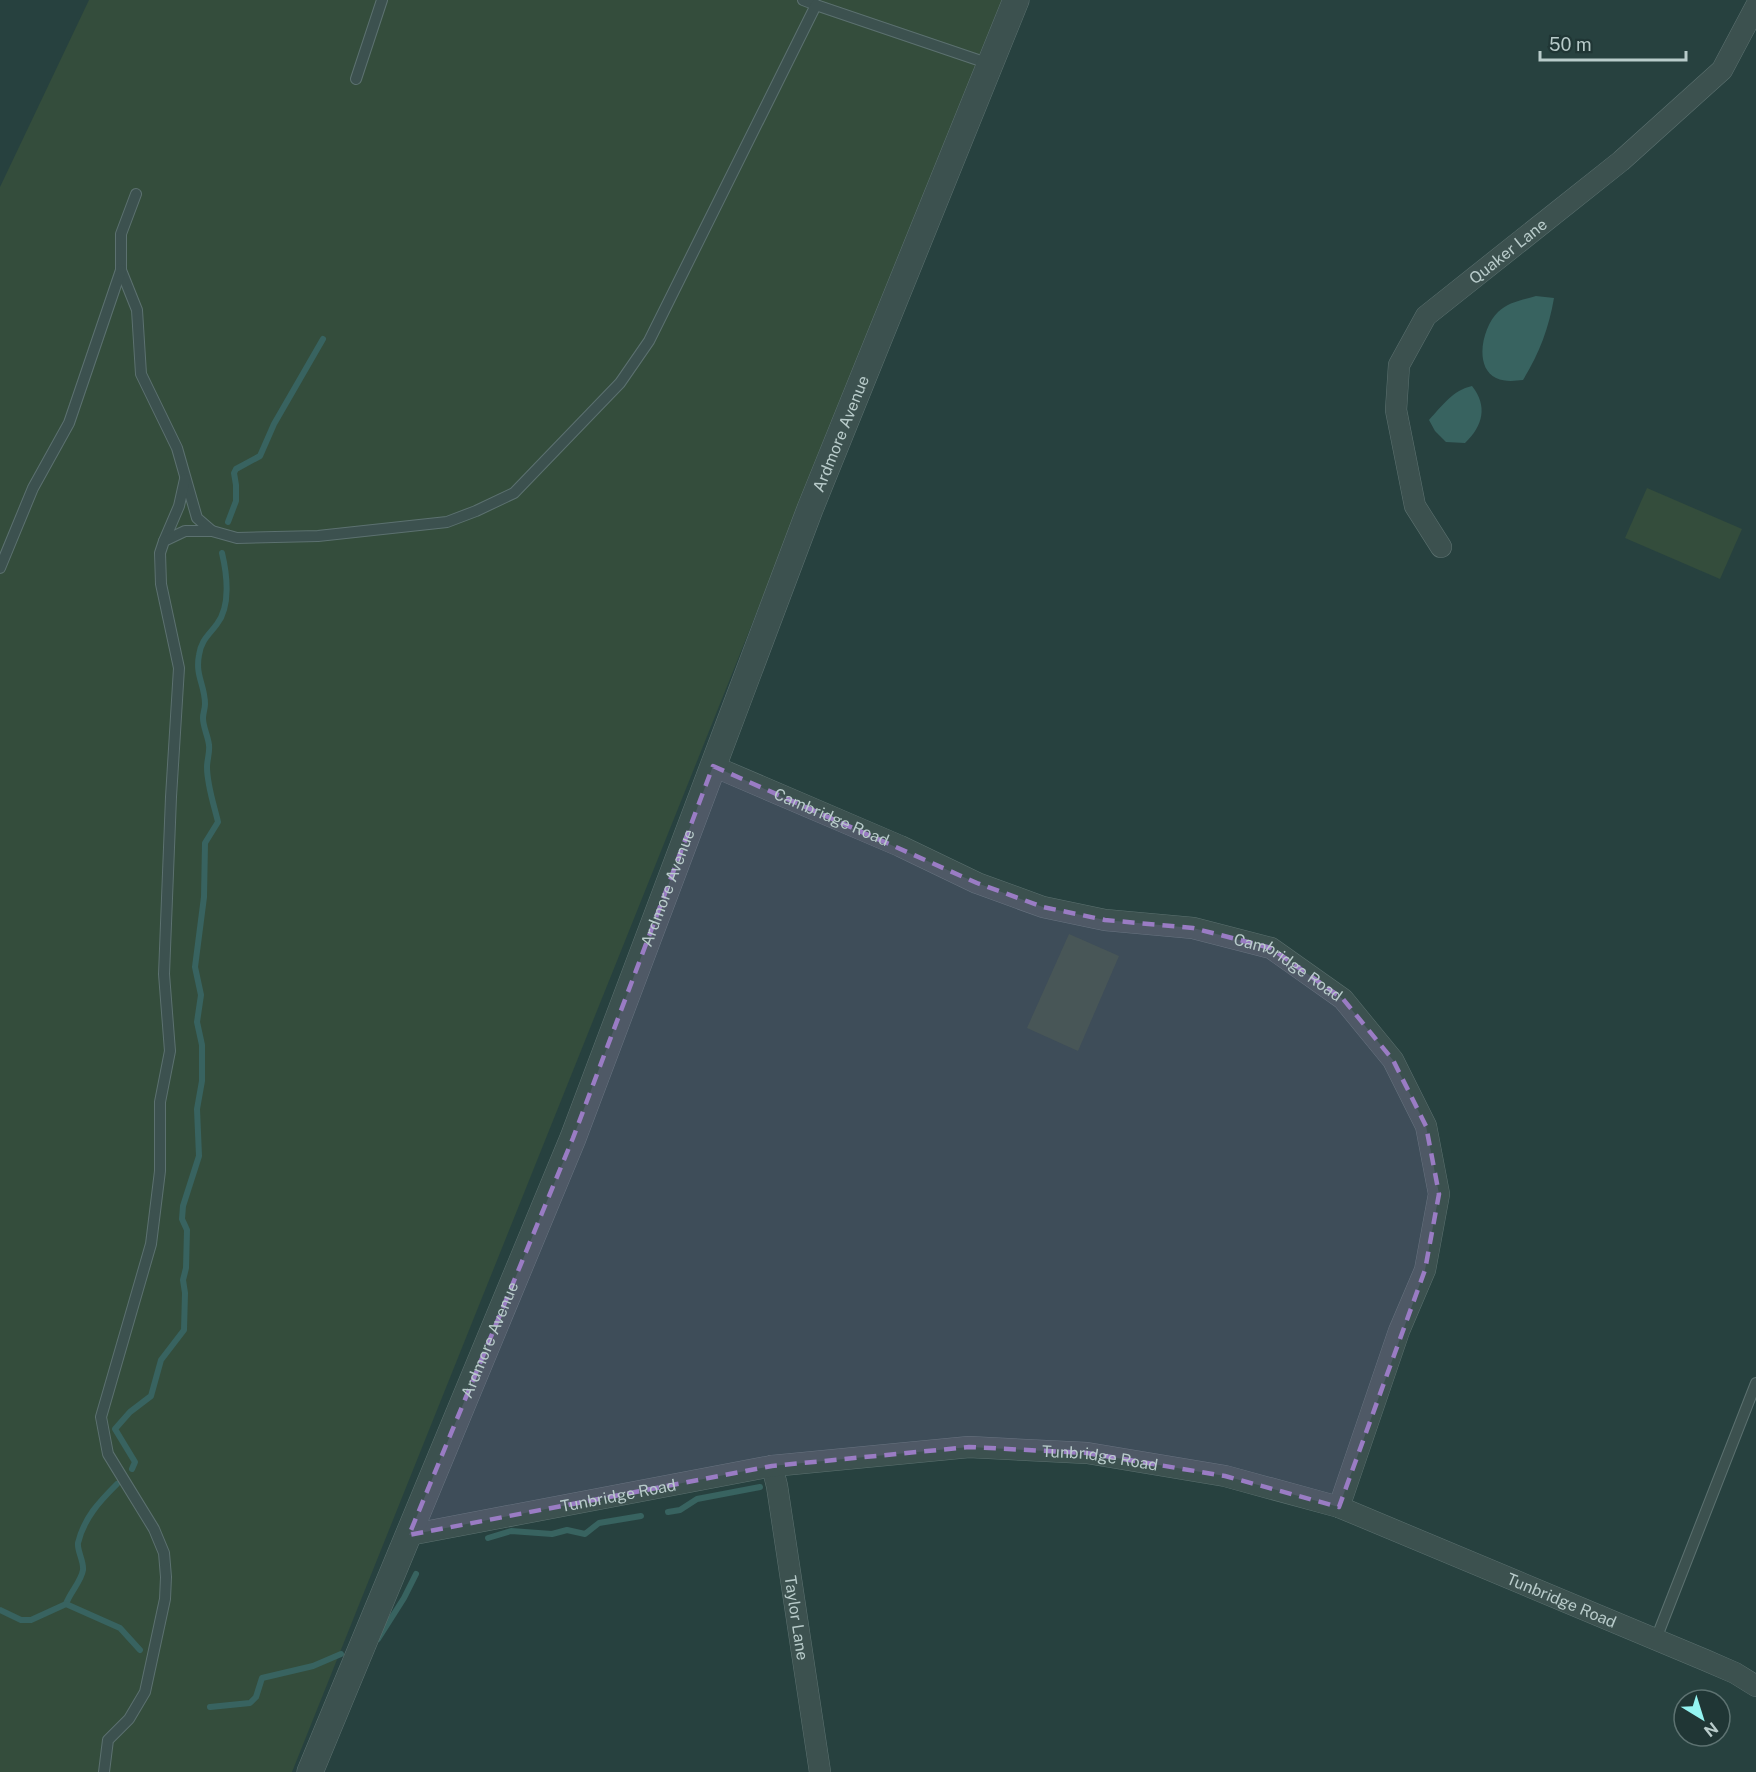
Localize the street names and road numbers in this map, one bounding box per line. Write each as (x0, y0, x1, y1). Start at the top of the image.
street label: Quaker Lane (1465, 215, 1551, 288)
street label: Ardmore Avenue (809, 373, 873, 495)
street label: Cambridge Road (771, 784, 892, 850)
street label: Ardmore Avenue (637, 826, 699, 949)
street label: Cambridge Road (1232, 930, 1346, 1006)
street label: Ardmore Avenue (457, 1279, 522, 1401)
street label: Tunbridge Road (1041, 1442, 1159, 1475)
street label: Tunbridge Road (559, 1475, 678, 1516)
street label: Tunbridge Road (1504, 1569, 1619, 1632)
street label: Taylor Lane (781, 1574, 812, 1662)

